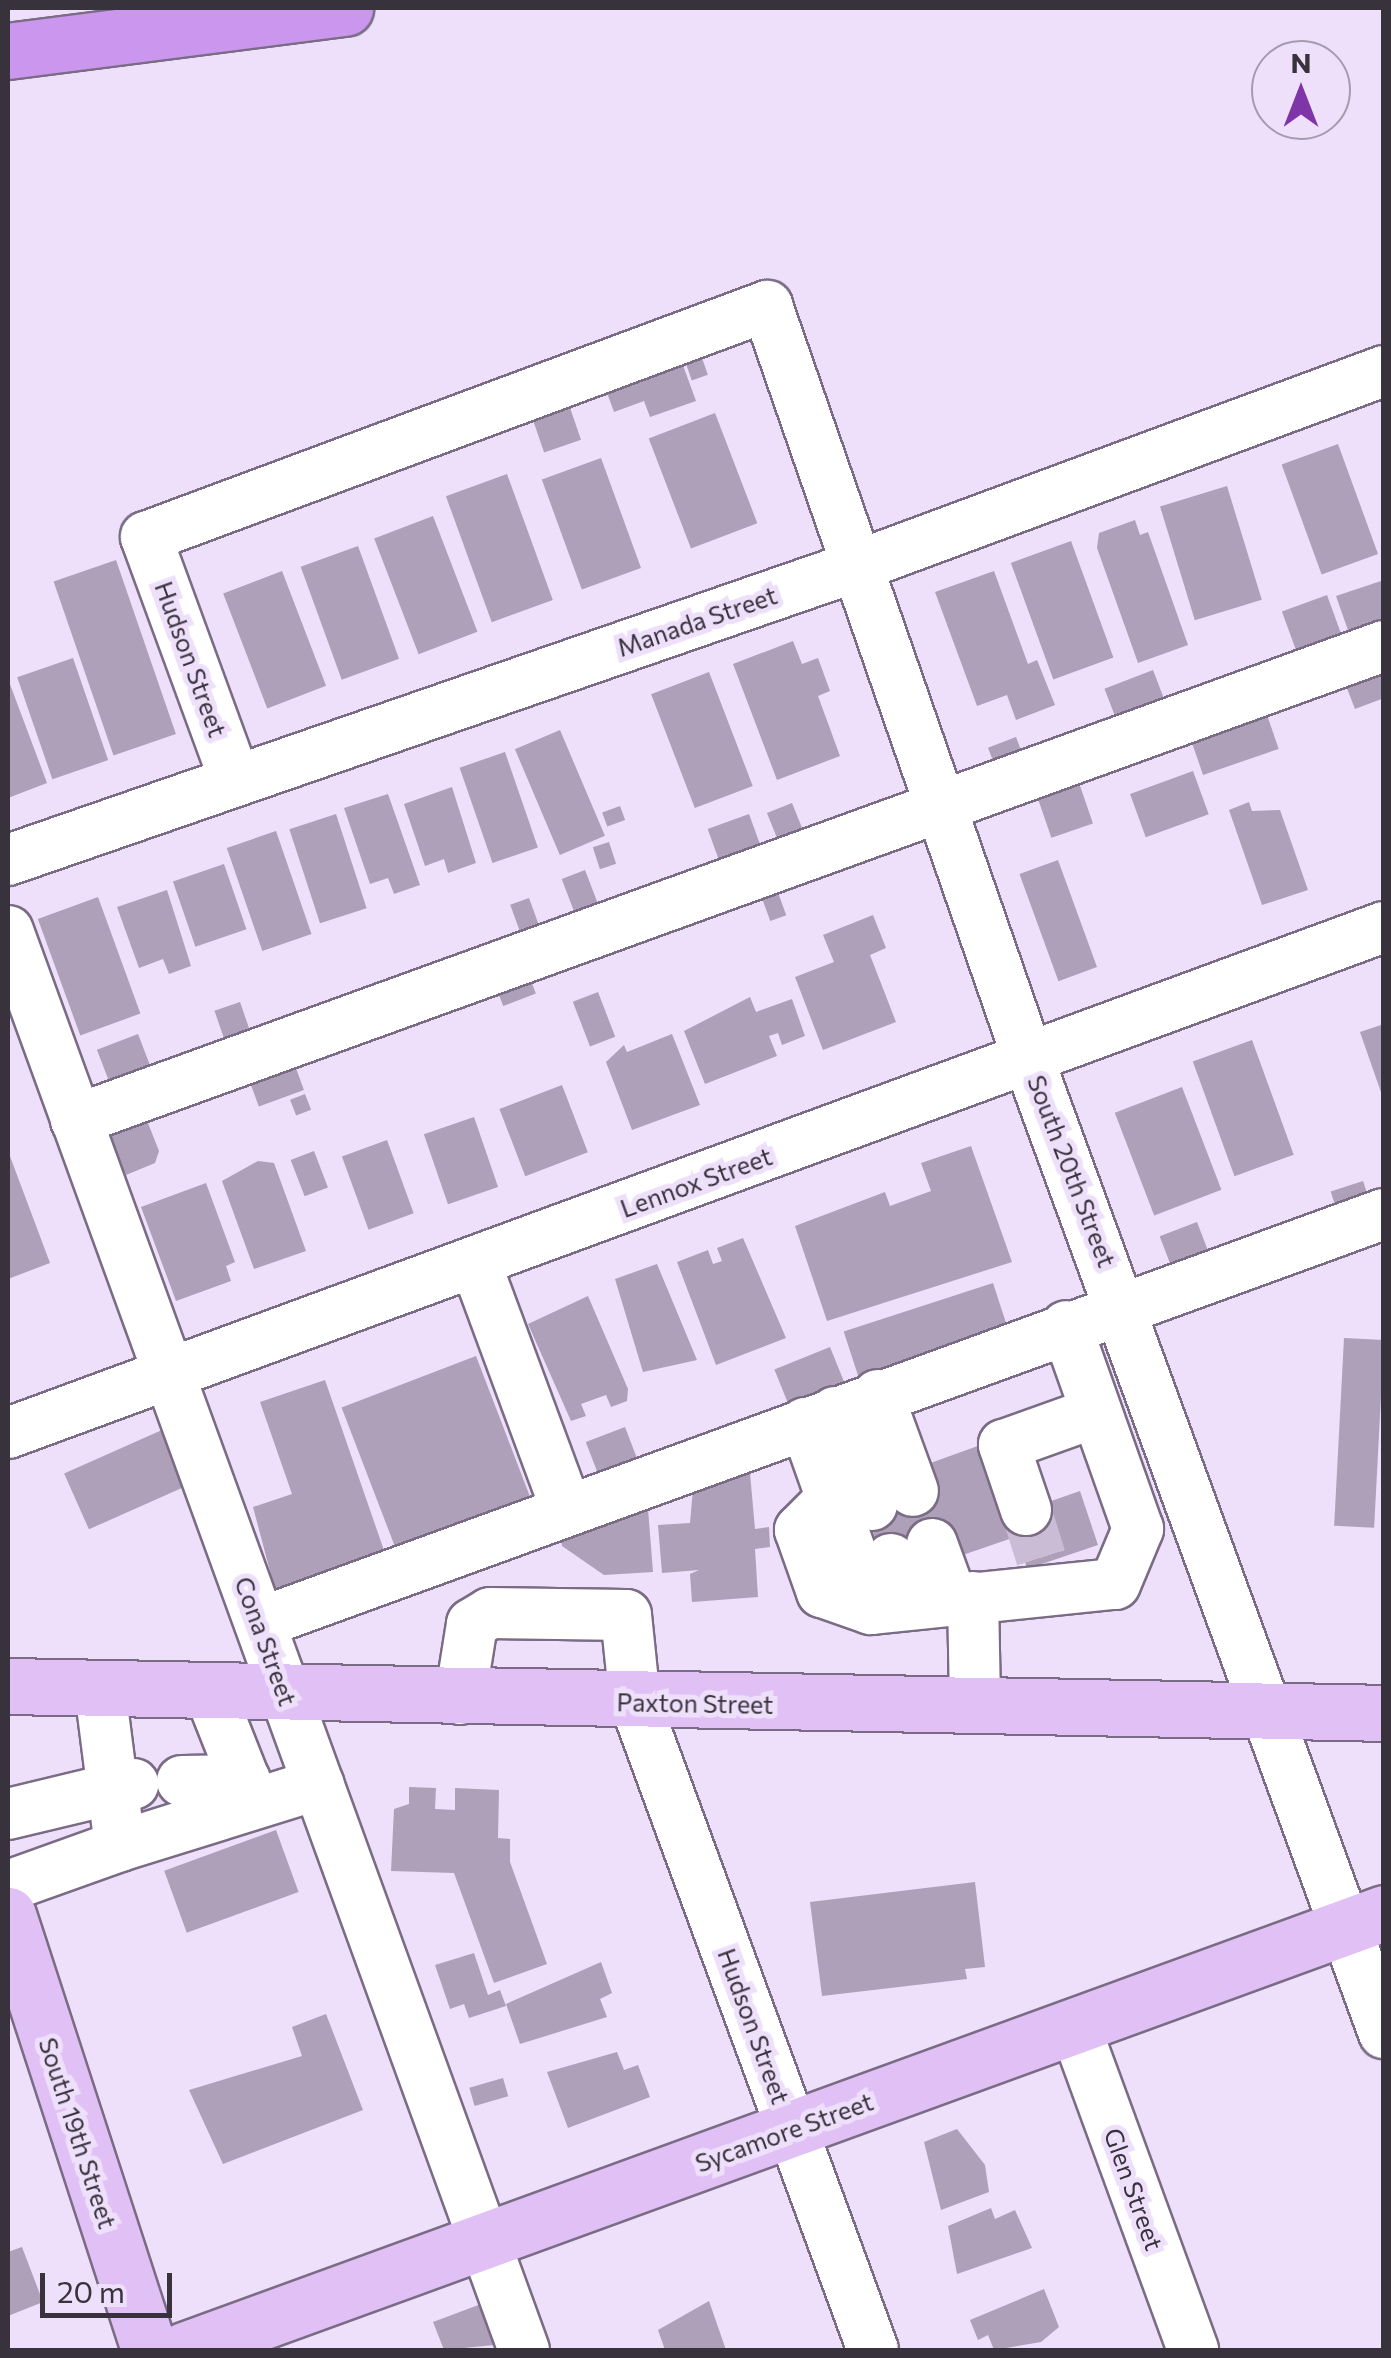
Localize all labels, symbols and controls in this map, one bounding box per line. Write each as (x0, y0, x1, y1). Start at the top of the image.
north arrow (1251, 40, 1351, 140)
text: N (1291, 45, 1312, 79)
street label: Hudson Street (149, 577, 233, 741)
street label: Manada Street (613, 580, 781, 662)
street label: South 20th Street (1022, 1071, 1122, 1271)
street label: Lennox Street (616, 1141, 776, 1223)
street label: Cona Street (229, 1572, 303, 1710)
street label: Paxton Street (616, 1687, 774, 1719)
street label: Hudson Street (712, 1944, 796, 2108)
street label: South 19th Street (33, 2034, 123, 2232)
street label: Sycamore Street (691, 2086, 877, 2178)
street label: Glen Street (1098, 2124, 1170, 2254)
scale bar (45, 2253, 178, 2315)
text: 20 m (57, 2272, 125, 2309)

